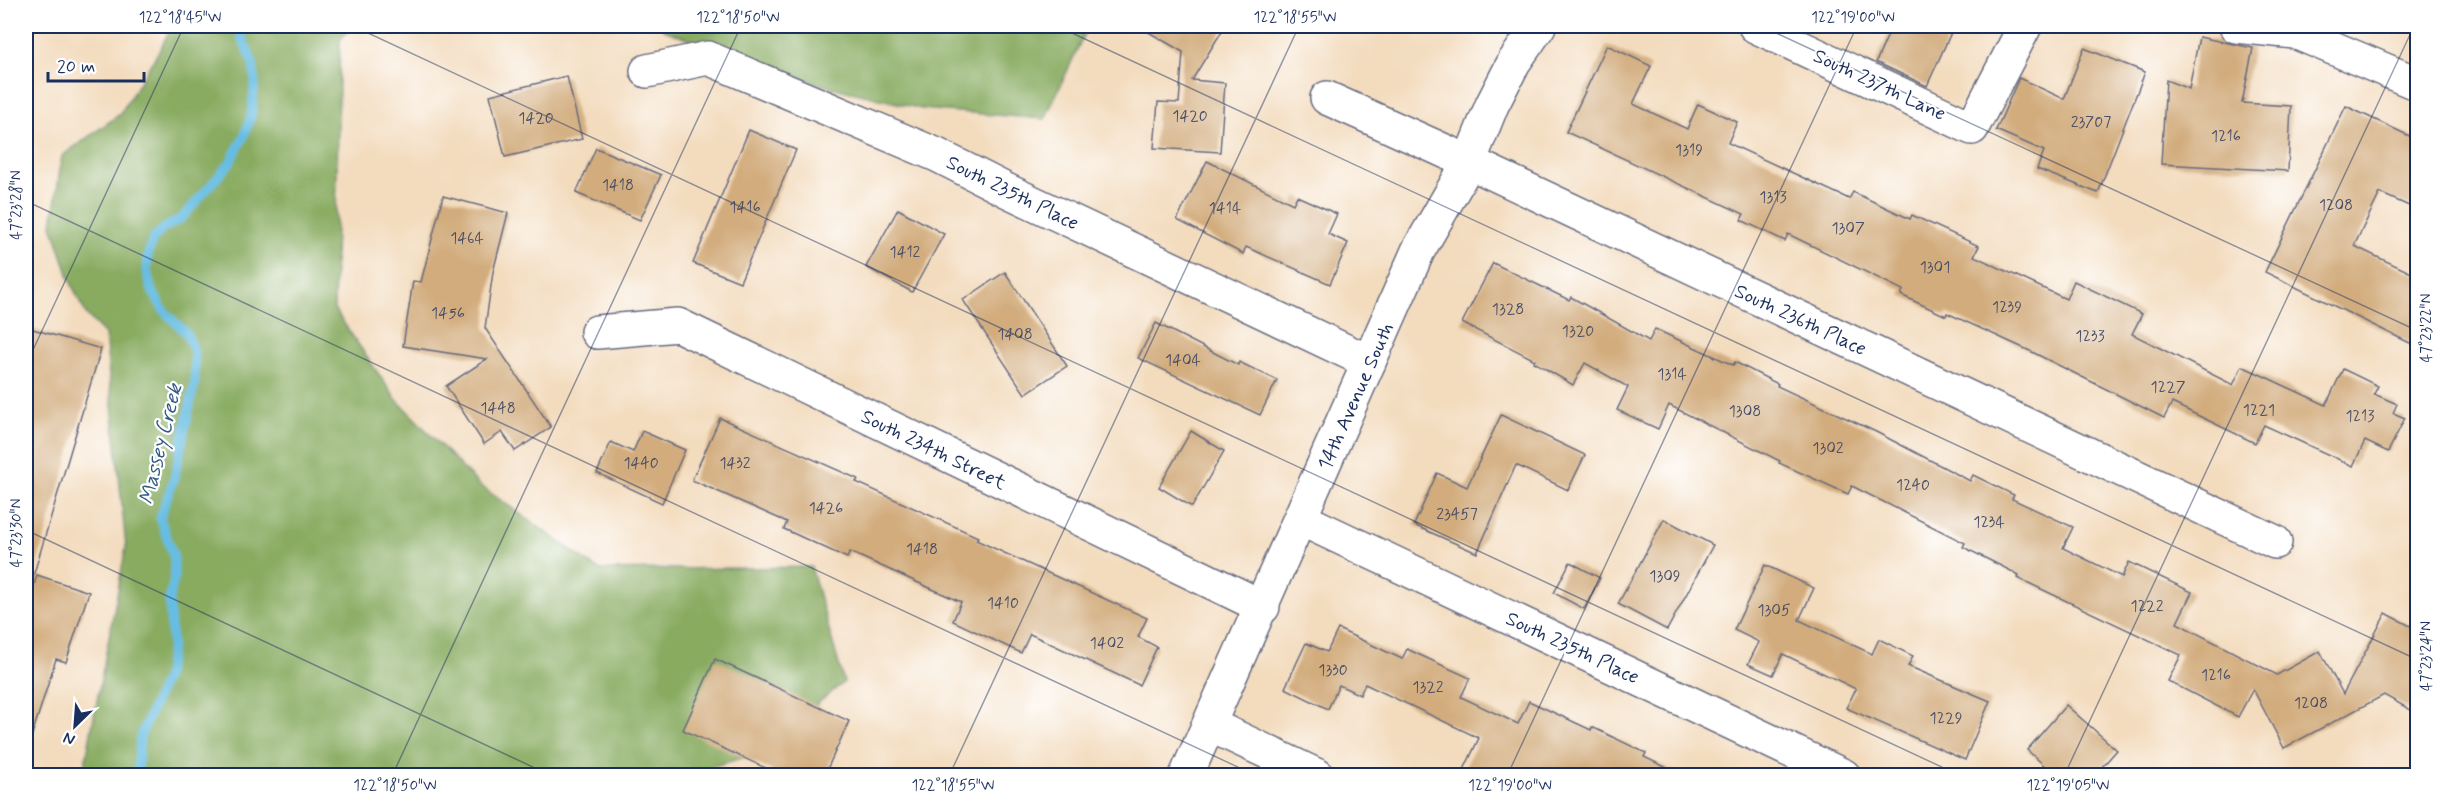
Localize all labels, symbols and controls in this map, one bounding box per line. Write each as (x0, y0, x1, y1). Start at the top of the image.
text: 122°18'45"W (139, 8, 221, 28)
text: 122°18'50"W (696, 8, 780, 28)
text: 122°18'55"W (1254, 8, 1336, 28)
text: 122°19'00"W (1811, 8, 1895, 28)
street label: South 237th Lane (1809, 43, 1950, 128)
scale bar (48, 45, 144, 83)
text: 20 m (57, 55, 95, 79)
house number: 1420 (1172, 106, 1208, 127)
house number: 1420 (518, 108, 554, 129)
house number: 23707 (2071, 112, 2111, 133)
house number: 1216 (2211, 126, 2241, 147)
house number: 1319 (1675, 140, 1703, 161)
street label: South 235th Place (941, 150, 1083, 237)
text: 47°23'28"N (7, 170, 27, 240)
house number: 1418 (602, 175, 634, 196)
house number: 1313 (1759, 187, 1787, 208)
house number: 1208 (2319, 195, 2353, 216)
house number: 1416 (729, 197, 761, 218)
house number: 1414 (1209, 198, 1241, 219)
house number: 1307 (1831, 218, 1865, 239)
house number: 1464 (450, 228, 484, 249)
house number: 1412 (890, 242, 921, 263)
house number: 1301 (1920, 257, 1950, 278)
street label: South 236th Place (1730, 278, 1871, 363)
text: 47°23'22"N (2417, 294, 2437, 362)
house number: 1239 (1992, 297, 2022, 318)
house number: 1328 (1492, 299, 1524, 320)
house number: 1456 (431, 303, 465, 324)
street label: 14th Avenue South (1312, 319, 1401, 474)
house number: 1320 (1562, 321, 1594, 342)
house number: 1408 (997, 324, 1033, 345)
house number: 1233 (2075, 326, 2105, 347)
house number: 1404 (1165, 350, 1201, 371)
house number: 1314 (1657, 364, 1687, 385)
house number: 1227 (2151, 377, 2186, 398)
water label: Massey Creek (133, 380, 190, 507)
house number: 1448 (480, 398, 516, 419)
house number: 1221 (2243, 400, 2275, 421)
house number: 1308 (1729, 401, 1761, 422)
street label: South 234th Street (856, 403, 1011, 497)
house number: 1213 (2345, 406, 2375, 427)
house number: 1302 (1812, 438, 1844, 459)
house number: 1440 (623, 453, 659, 474)
house number: 1432 (719, 453, 751, 474)
house number: 1240 (1896, 475, 1930, 496)
text: 47°23'30"N (7, 498, 27, 568)
house number: 1426 (809, 498, 843, 519)
house number: 23457 (1436, 504, 1478, 525)
house number: 1234 (1973, 512, 2005, 533)
house number: 1418 (906, 539, 938, 560)
house number: 1309 (1649, 566, 1681, 587)
house number: 1410 (987, 593, 1019, 614)
house number: 1222 (2131, 596, 2164, 617)
house number: 1305 (1757, 600, 1791, 621)
street label: South 235th Place (1501, 606, 1644, 691)
text: 47°23'24"N (2417, 621, 2437, 691)
house number: 1402 (1090, 633, 1124, 654)
house number: 1330 (1318, 660, 1348, 681)
house number: 1216 (2201, 665, 2231, 686)
house number: 1322 (1412, 677, 1444, 698)
house number: 1208 (2294, 693, 2328, 714)
north arrow (45, 696, 105, 756)
house number: 1229 (1930, 708, 1963, 729)
text: N (60, 726, 79, 750)
text: 122°18'50"W (353, 776, 437, 796)
text: 122°18'55"W (912, 776, 994, 796)
text: 122°19'00"W (1468, 776, 1552, 796)
text: 122°19'05"W (2027, 776, 2109, 796)

